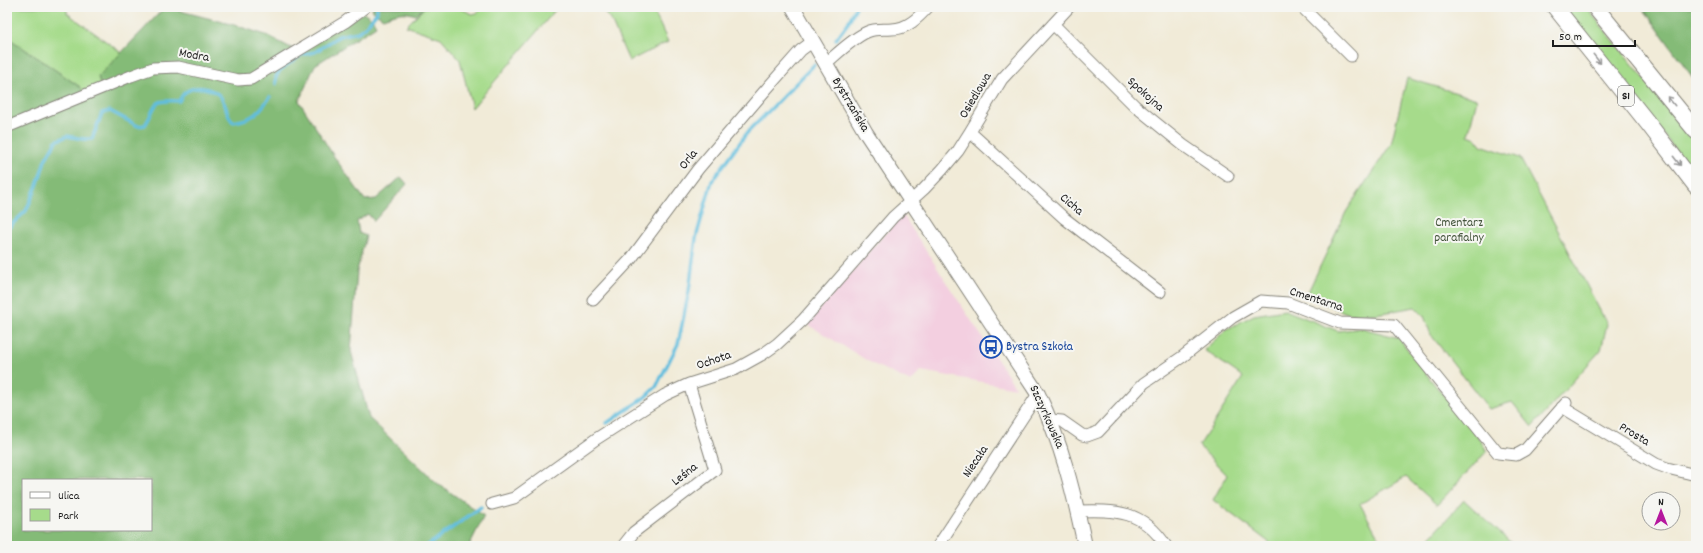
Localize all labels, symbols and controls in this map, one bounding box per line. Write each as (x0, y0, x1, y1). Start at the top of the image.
scale bar (1553, 22, 1635, 48)
text: 50 m (1559, 29, 1582, 46)
street label: Modra (177, 44, 212, 68)
one-way arrow (1593, 54, 1601, 65)
street label: Osiedlowa (955, 69, 998, 123)
street label: Spokojna (1122, 73, 1168, 117)
street label: Bystrzańska (826, 74, 874, 137)
road number: S1 (1618, 86, 1634, 106)
one-way arrow (1667, 96, 1676, 106)
street label: Orla (675, 145, 704, 174)
one-way arrow (1673, 156, 1682, 167)
street label: Cicha (1055, 189, 1088, 221)
park label: Cmentarz parafialny (1434, 214, 1484, 248)
street label: Cmentarna (1287, 282, 1346, 318)
bus stop icon: Bystra Szkoła (978, 334, 1004, 360)
place label: Bystra Szkoła (1006, 338, 1074, 357)
street label: Ochota (694, 346, 735, 376)
street label: Szczyrkowska (1024, 382, 1069, 452)
street label: Prosta (1615, 418, 1654, 452)
street label: Niecała (958, 441, 994, 482)
street label: Leśna (668, 458, 703, 491)
legend (22, 479, 152, 531)
text: Ulica (58, 488, 80, 505)
north arrow (1641, 491, 1681, 531)
text: N (1658, 495, 1664, 511)
text: Park (58, 508, 79, 525)

